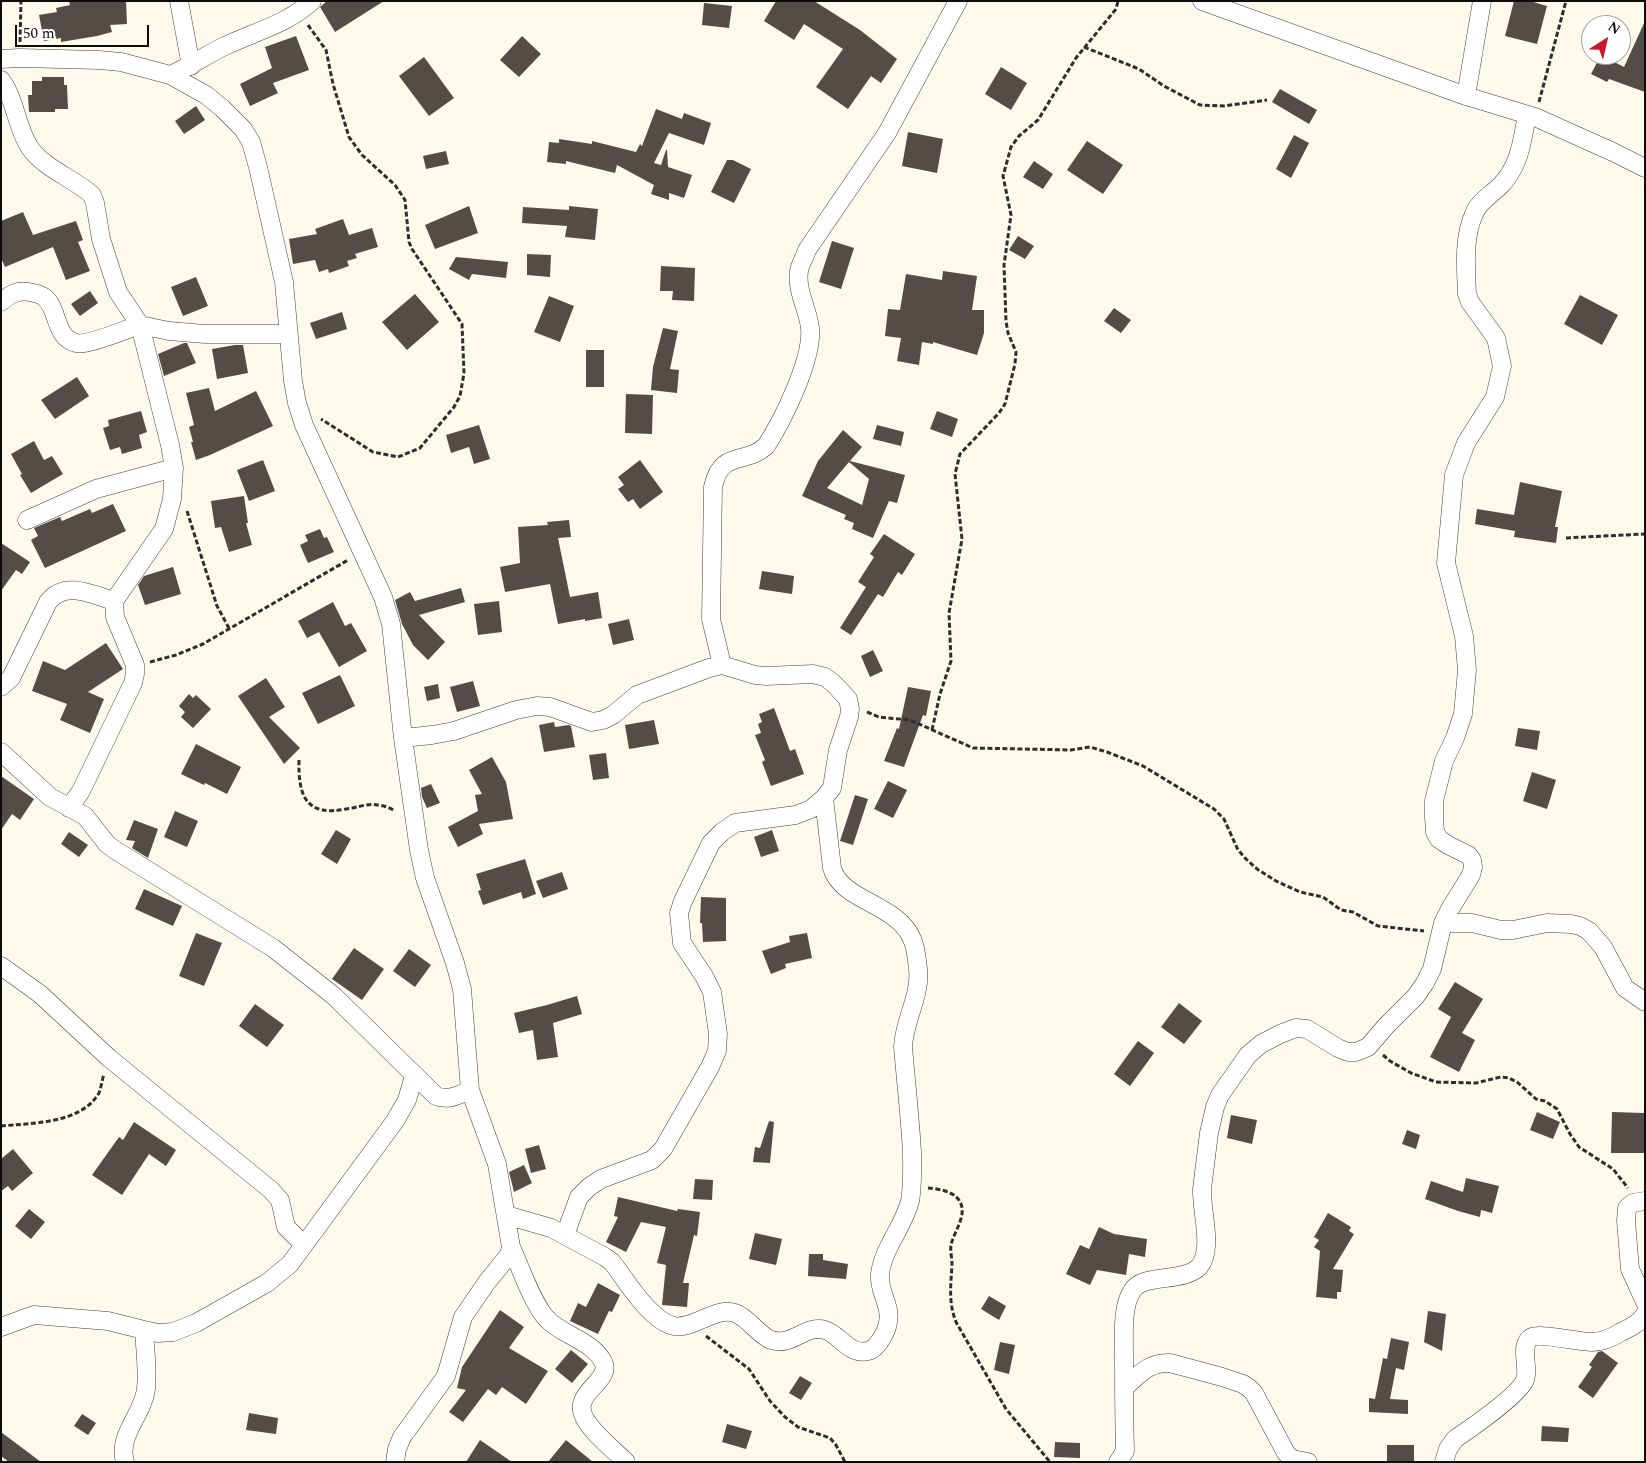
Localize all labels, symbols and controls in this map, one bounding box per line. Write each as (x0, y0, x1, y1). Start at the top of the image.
scale bar (18, 15, 151, 47)
north arrow (1581, 15, 1631, 65)
text: N (1604, 16, 1625, 40)
text: 50 m (23, 22, 55, 45)

